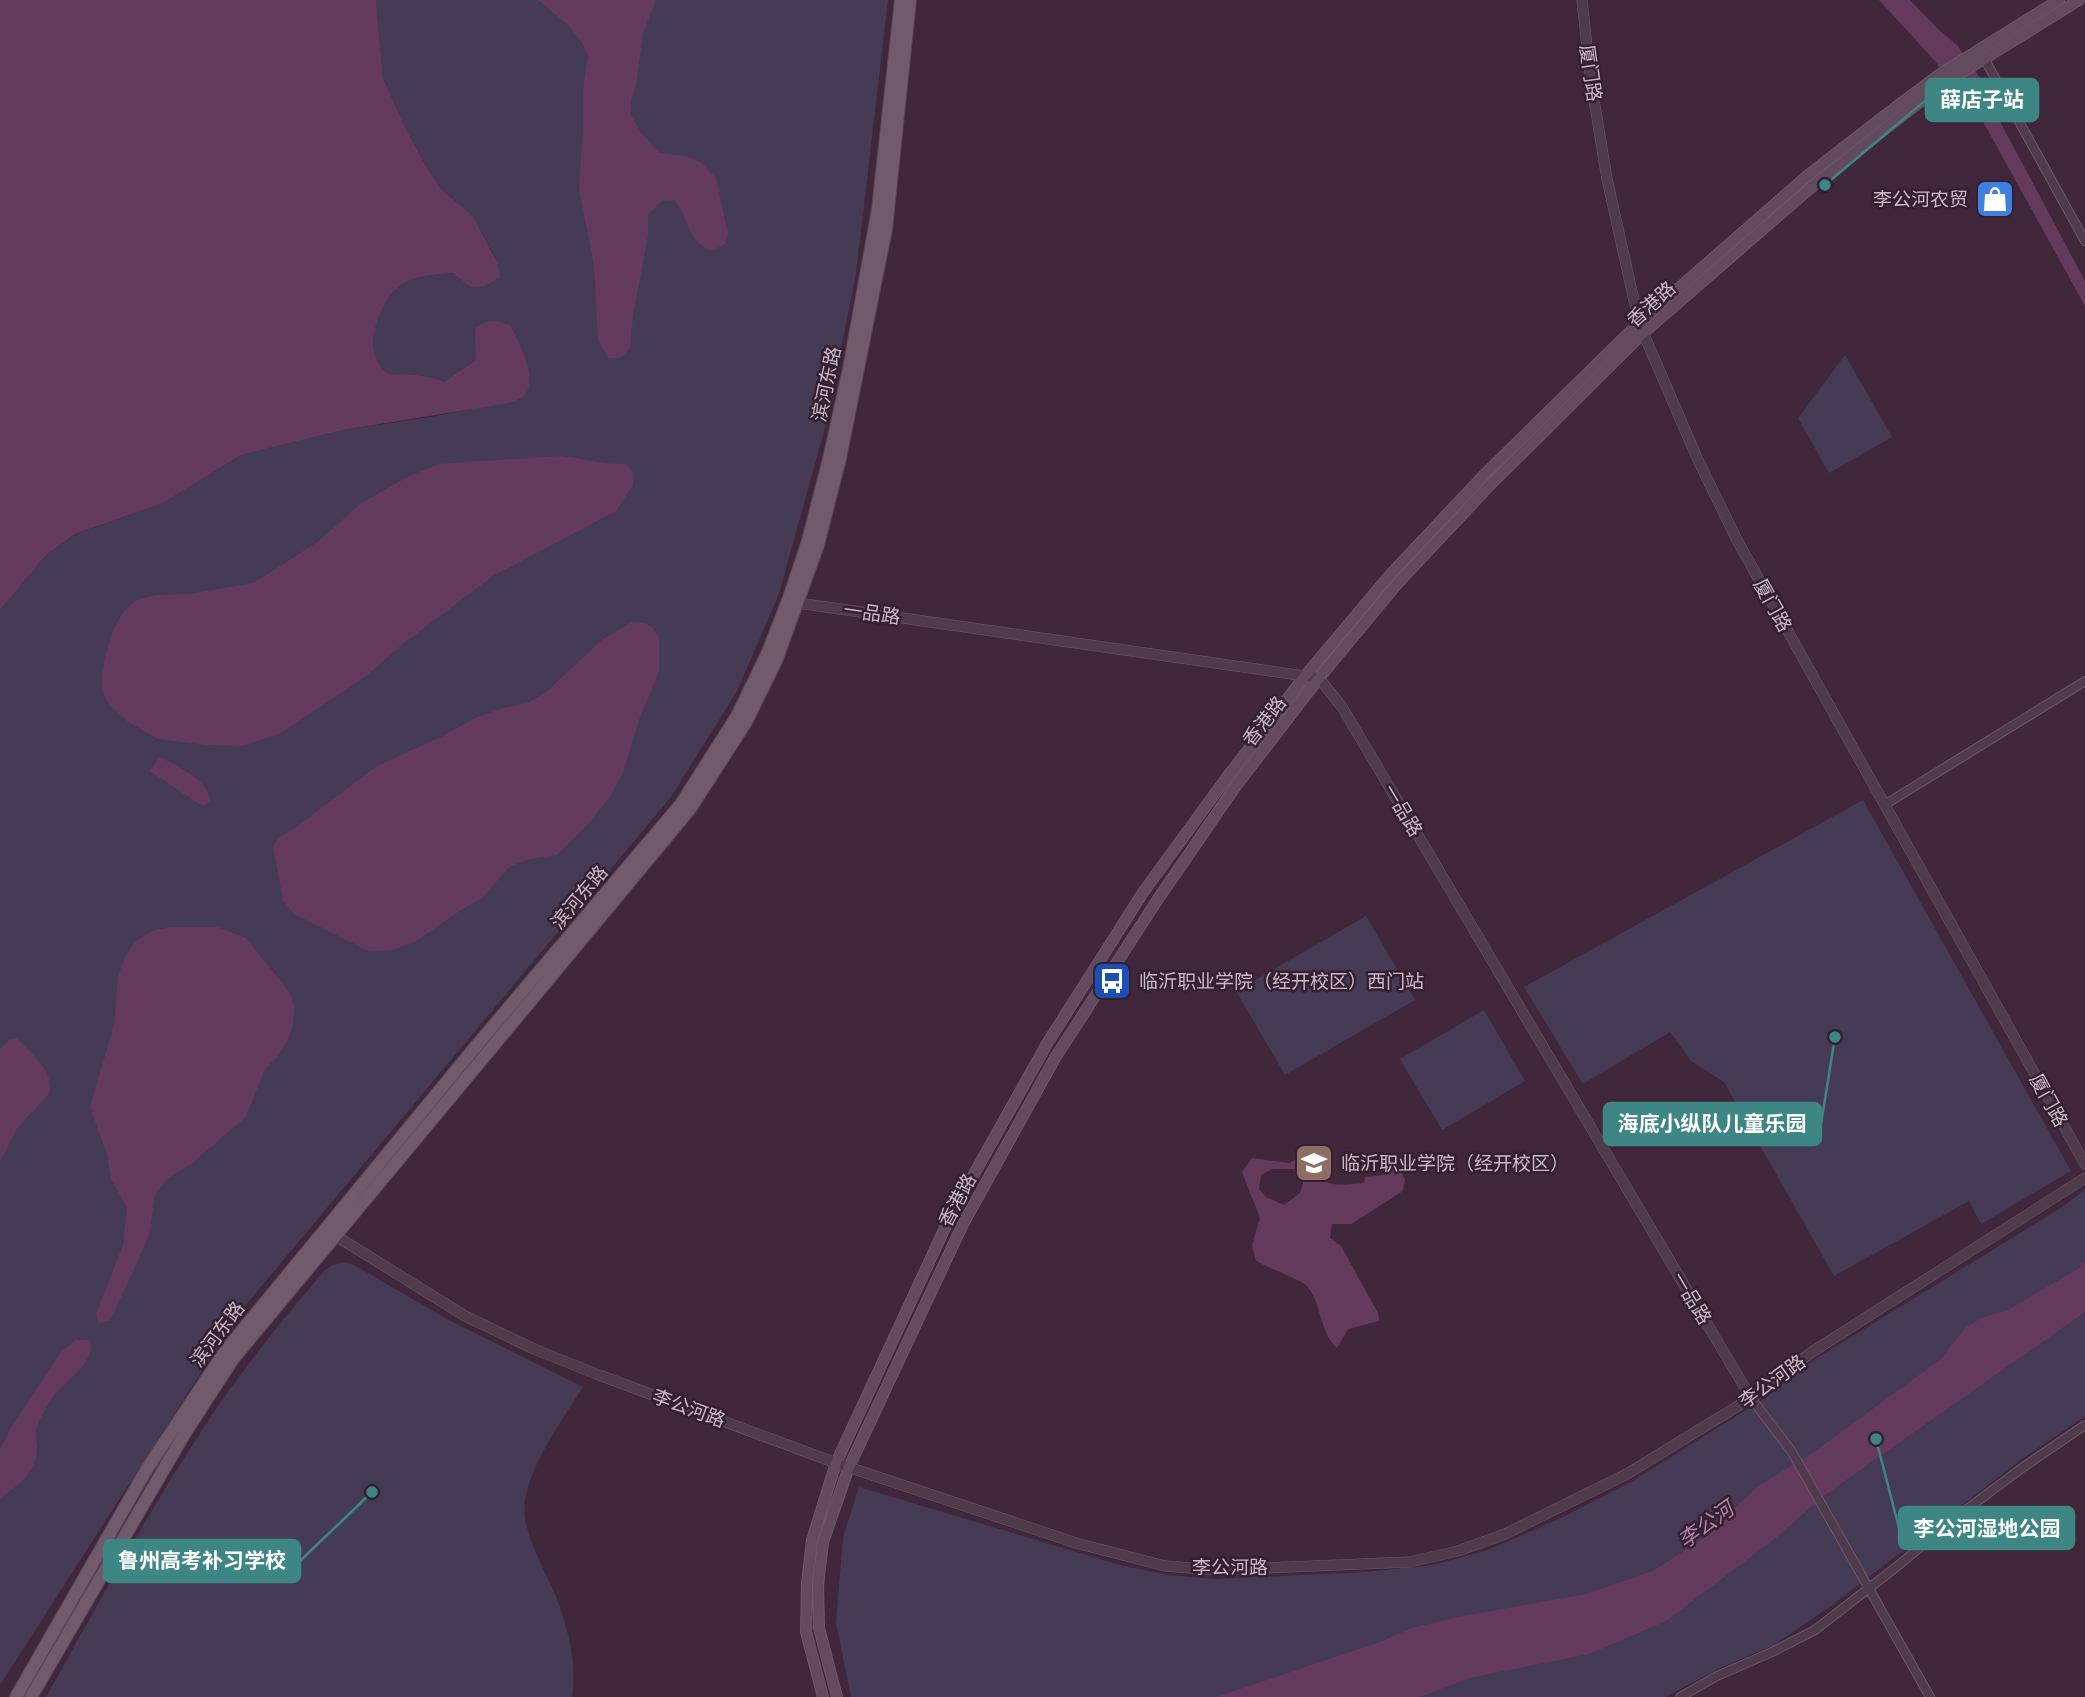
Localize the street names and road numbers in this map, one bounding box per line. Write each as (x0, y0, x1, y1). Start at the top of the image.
street label: 厦门路 (1576, 43, 1606, 103)
street label: 香港路 (1622, 277, 1680, 331)
street label: 滨河东路 (807, 345, 845, 423)
street label: 厦门路 (1750, 575, 1796, 635)
street label: 一品路 (842, 598, 902, 628)
street label: 香港路 (1238, 692, 1290, 750)
street label: 一品路 (1379, 780, 1427, 840)
street label: 滨河东路 (546, 861, 612, 933)
street label: 厦门路 (2026, 1070, 2072, 1130)
street label: 香港路 (934, 1170, 980, 1230)
street label: 一品路 (1668, 1268, 1716, 1328)
street label: 滨河东路 (185, 1297, 249, 1371)
street label: 李公河路 (1735, 1350, 1809, 1412)
street label: 李公河路 (650, 1385, 728, 1431)
street label: 李公河路 (1192, 1556, 1268, 1578)

